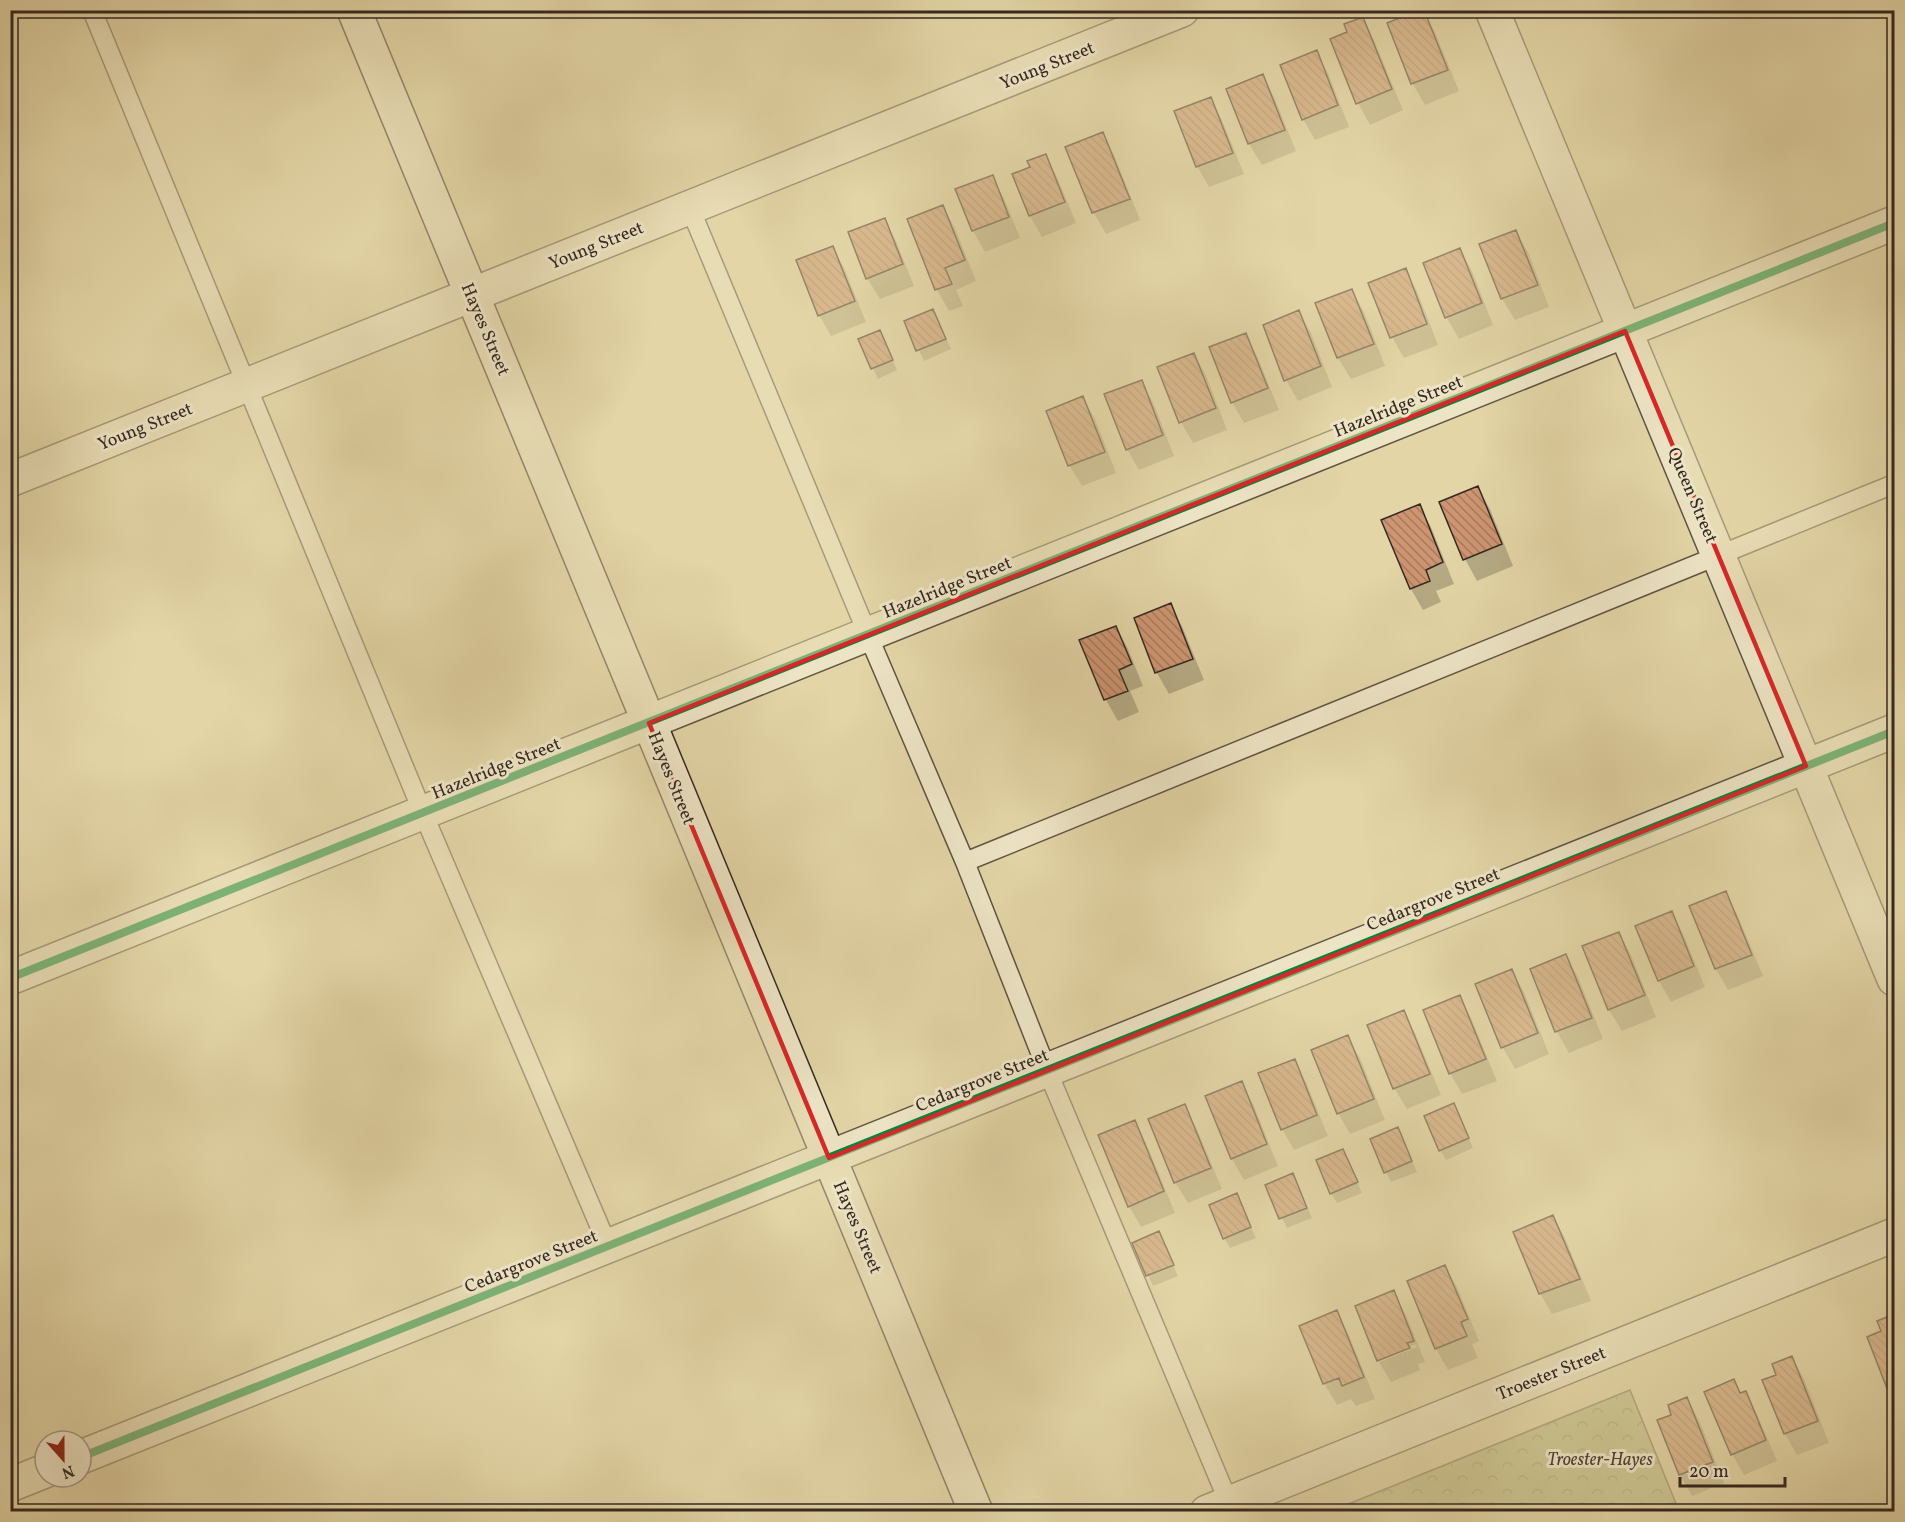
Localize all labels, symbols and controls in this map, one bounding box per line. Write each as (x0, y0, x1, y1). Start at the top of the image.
street label: Young Street (996, 36, 1099, 97)
street label: Young Street (545, 216, 648, 277)
street label: Hayes Street (454, 279, 515, 380)
street label: Hazelridge Street (1330, 370, 1467, 445)
street label: Young Street (94, 397, 197, 458)
street label: Queen Street (1660, 444, 1723, 547)
street label: Hazelridge Street (879, 551, 1016, 626)
street label: Hayes Street (641, 728, 701, 829)
street label: Hazelridge Street (428, 732, 565, 807)
street label: Cedargrove Street (1363, 862, 1504, 939)
street label: Cedargrove Street (912, 1043, 1053, 1120)
street label: Hayes Street (826, 1177, 887, 1278)
street label: Cedargrove Street (461, 1224, 602, 1301)
street label: Troester Street (1493, 1341, 1610, 1408)
north arrow (33, 1429, 93, 1489)
park label: Troester-Hayes (1547, 1448, 1653, 1473)
scale bar (1680, 1450, 1785, 1488)
text: N (58, 1459, 77, 1484)
text: 20 m (1689, 1460, 1729, 1485)

